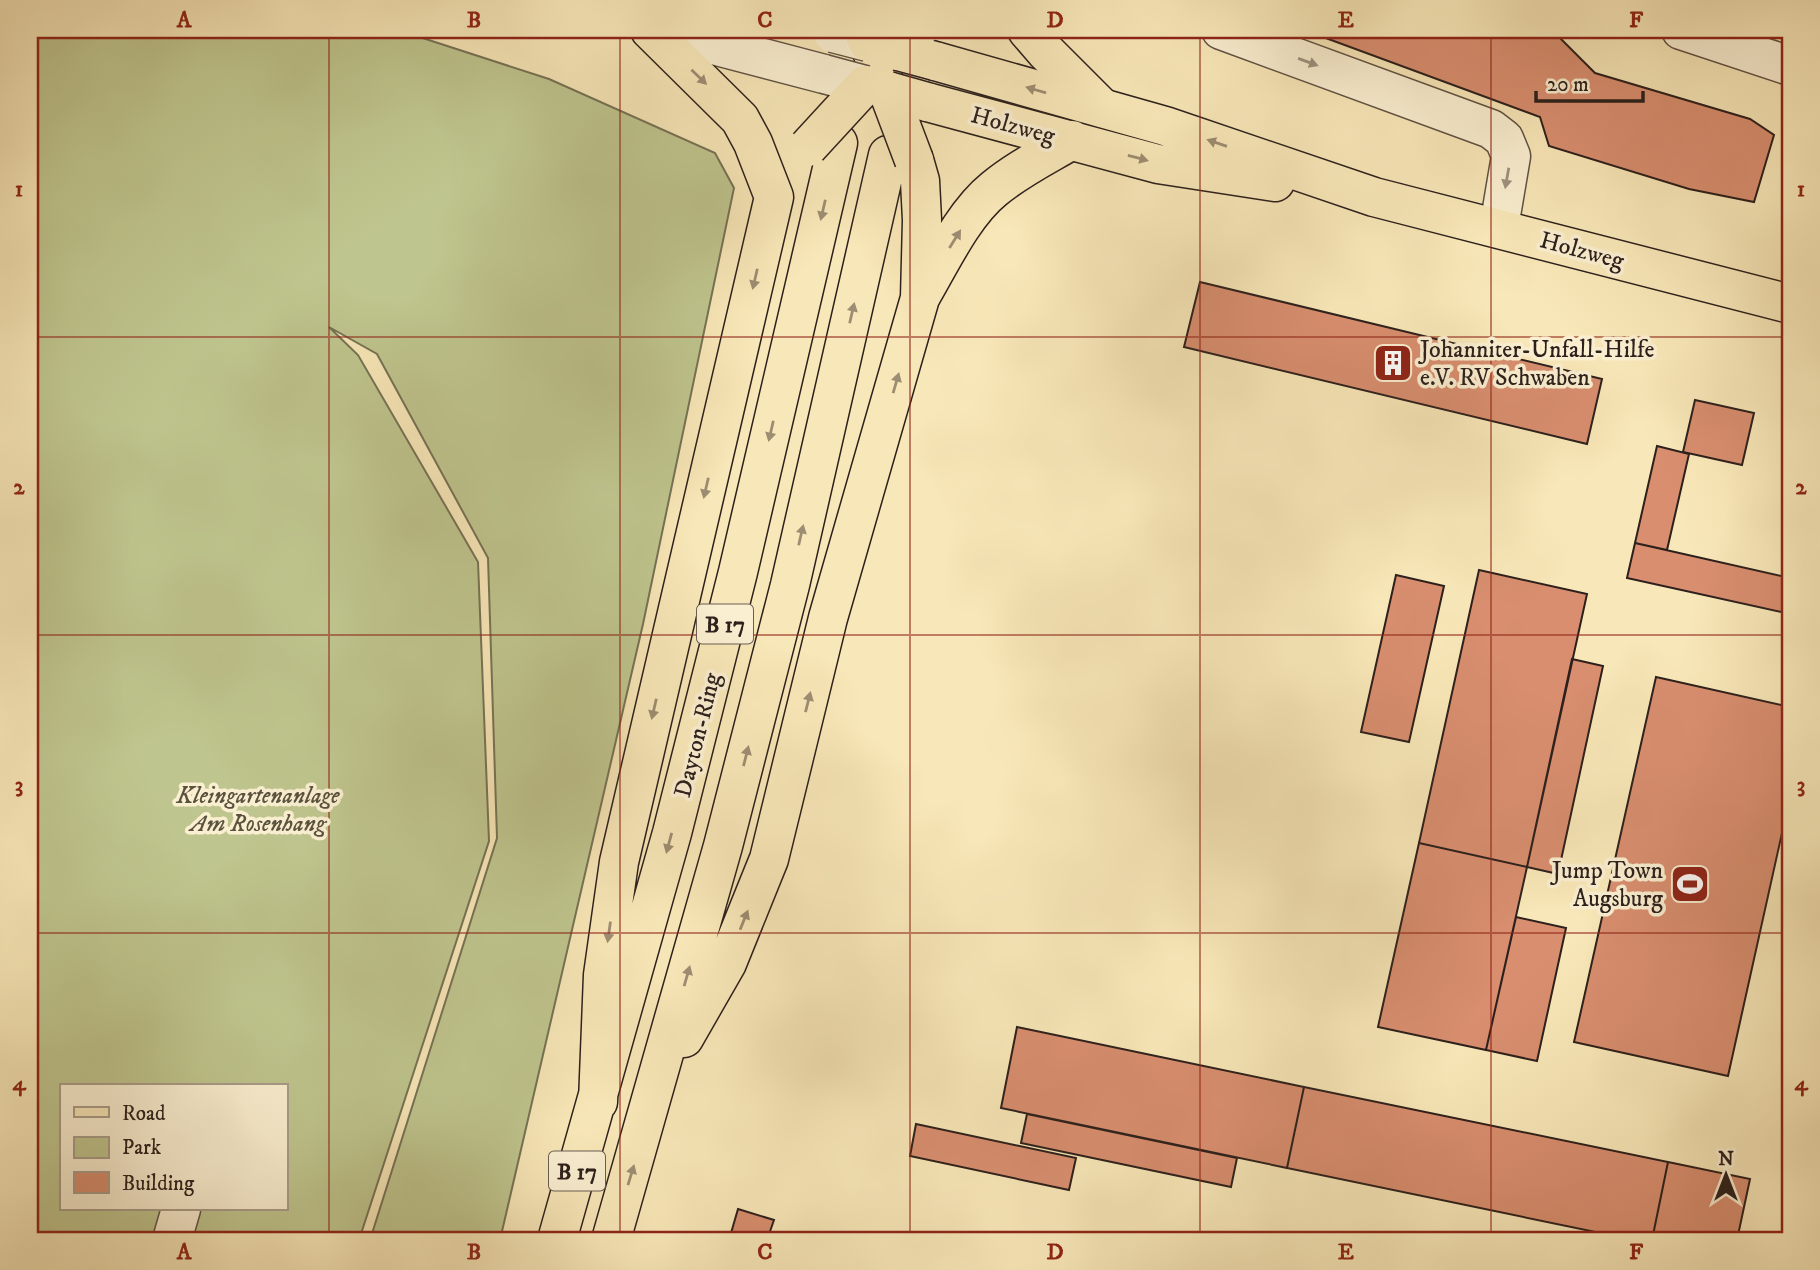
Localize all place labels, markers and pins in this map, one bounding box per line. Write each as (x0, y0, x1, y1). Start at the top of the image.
place label: Johanniter-Unfall-Hilfe e.V. RV Schwaben (1418, 335, 1655, 393)
building icon: Johanniter-Unfall-Hilfe e.V. RV Schwaben (1372, 342, 1414, 384)
place label: Jump Town Augsburg (1550, 856, 1663, 914)
sports icon: Jump Town Augsburg (1669, 863, 1711, 905)

